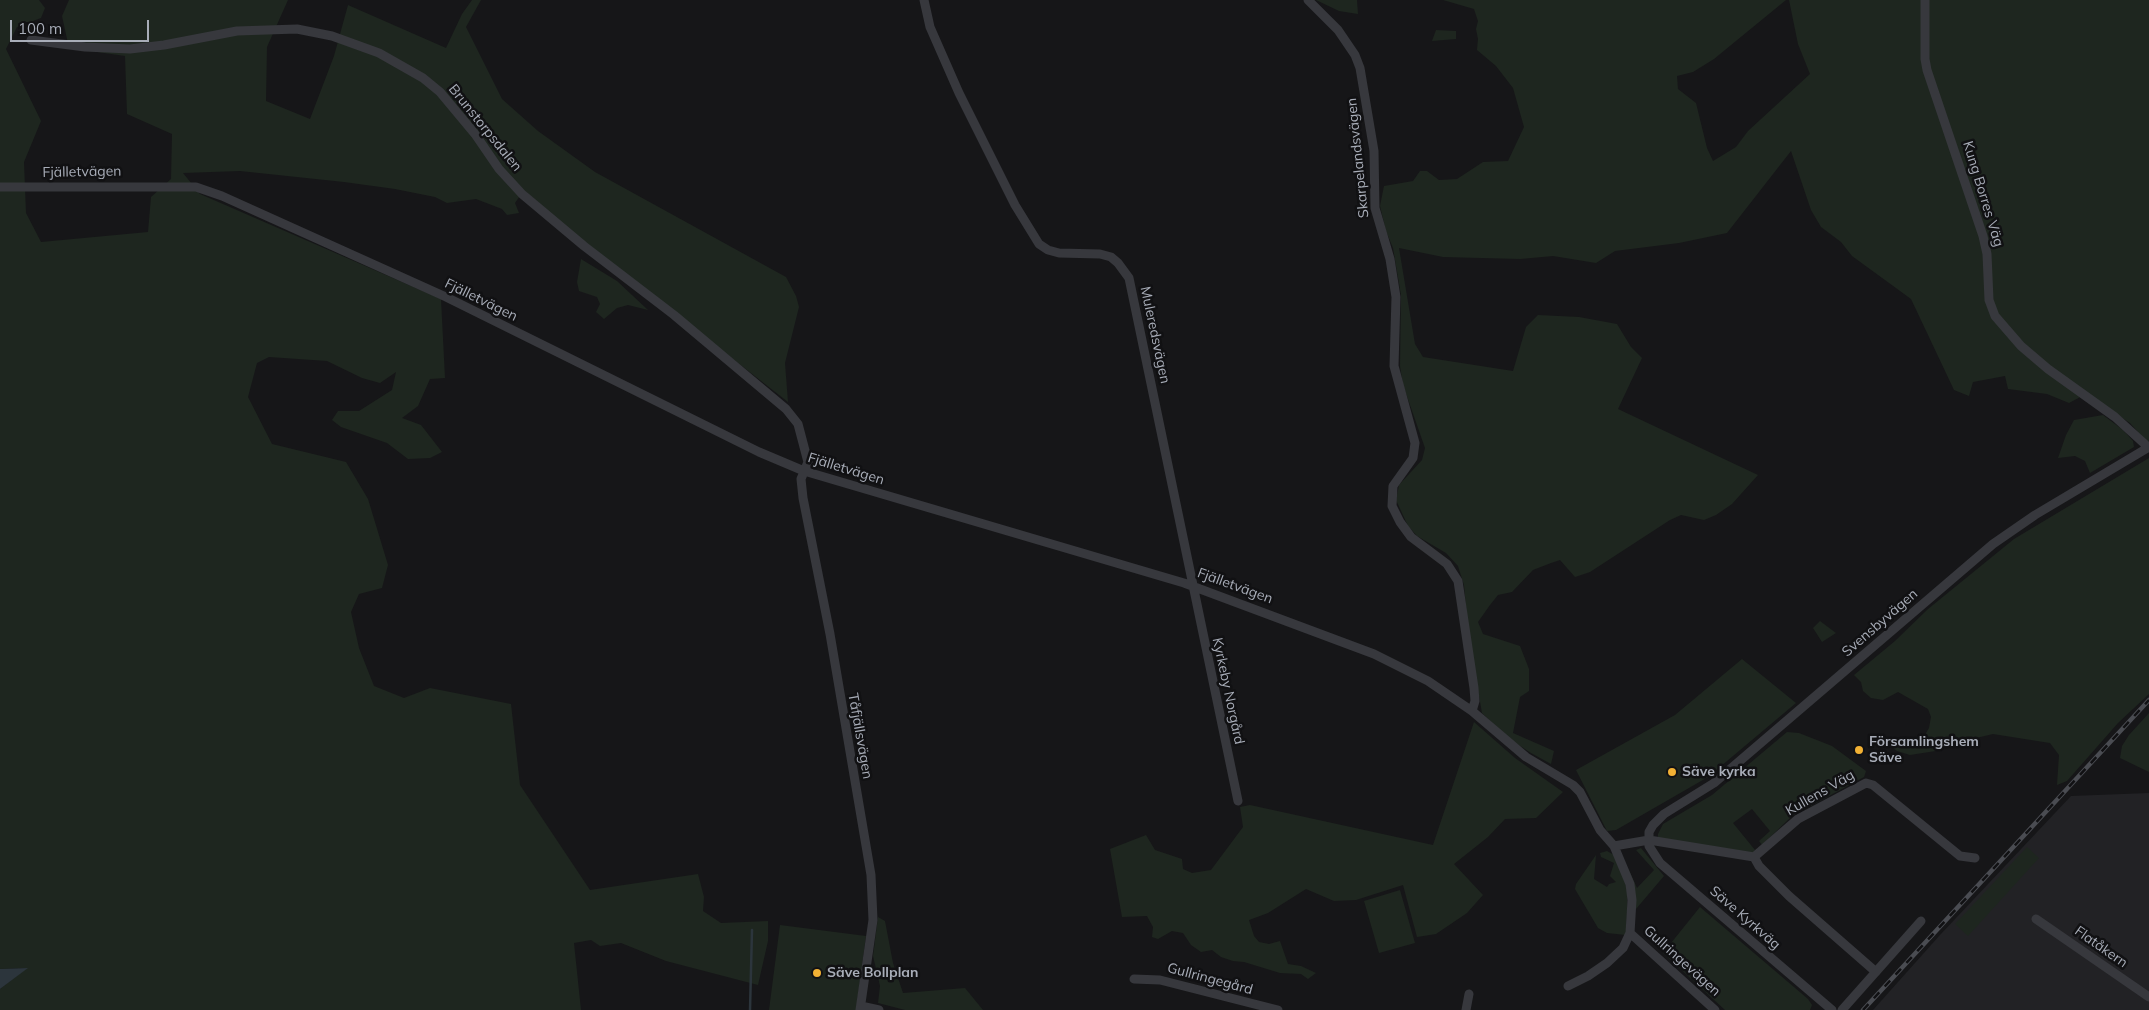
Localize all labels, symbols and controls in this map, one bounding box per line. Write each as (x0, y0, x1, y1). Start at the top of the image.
scale bar (12, 10, 151, 42)
text: 100 m (18, 19, 62, 38)
street label: Brunstorpsdalen (445, 81, 525, 175)
street label: Skarpelandsvägen (1343, 97, 1373, 219)
street label: Kung Borres Väg (1959, 139, 2007, 249)
street label: Fjälletvägen (42, 163, 122, 181)
street label: Fjälletvägen (442, 275, 520, 325)
street label: Muleredsvägen (1136, 285, 1174, 385)
street label: Fjälletvägen (806, 449, 886, 489)
street label: Fjälletvägen (1195, 565, 1275, 607)
street label: Svensbyvägen (1839, 586, 1921, 660)
street label: Kyrkeby Norgård (1208, 636, 1248, 746)
street label: Tåfjällsvägen (844, 692, 876, 780)
place label: Församlingshem Säve (1869, 734, 1979, 766)
marker: Församlingshem Säve (1853, 744, 1865, 756)
place label: Säve kyrka (1682, 764, 1756, 780)
marker: Säve kyrka (1666, 766, 1678, 778)
street label: Kullens Väg (1783, 767, 1857, 819)
street label: Säve Kyrkväg (1706, 883, 1784, 953)
street label: Gullringevägen (1640, 922, 1724, 1000)
street label: Flatåkern (2071, 923, 2131, 971)
street label: Gullringegård (1165, 960, 1255, 998)
place label: Säve Bollplan (827, 965, 918, 981)
marker: Säve Bollplan (811, 967, 823, 979)

